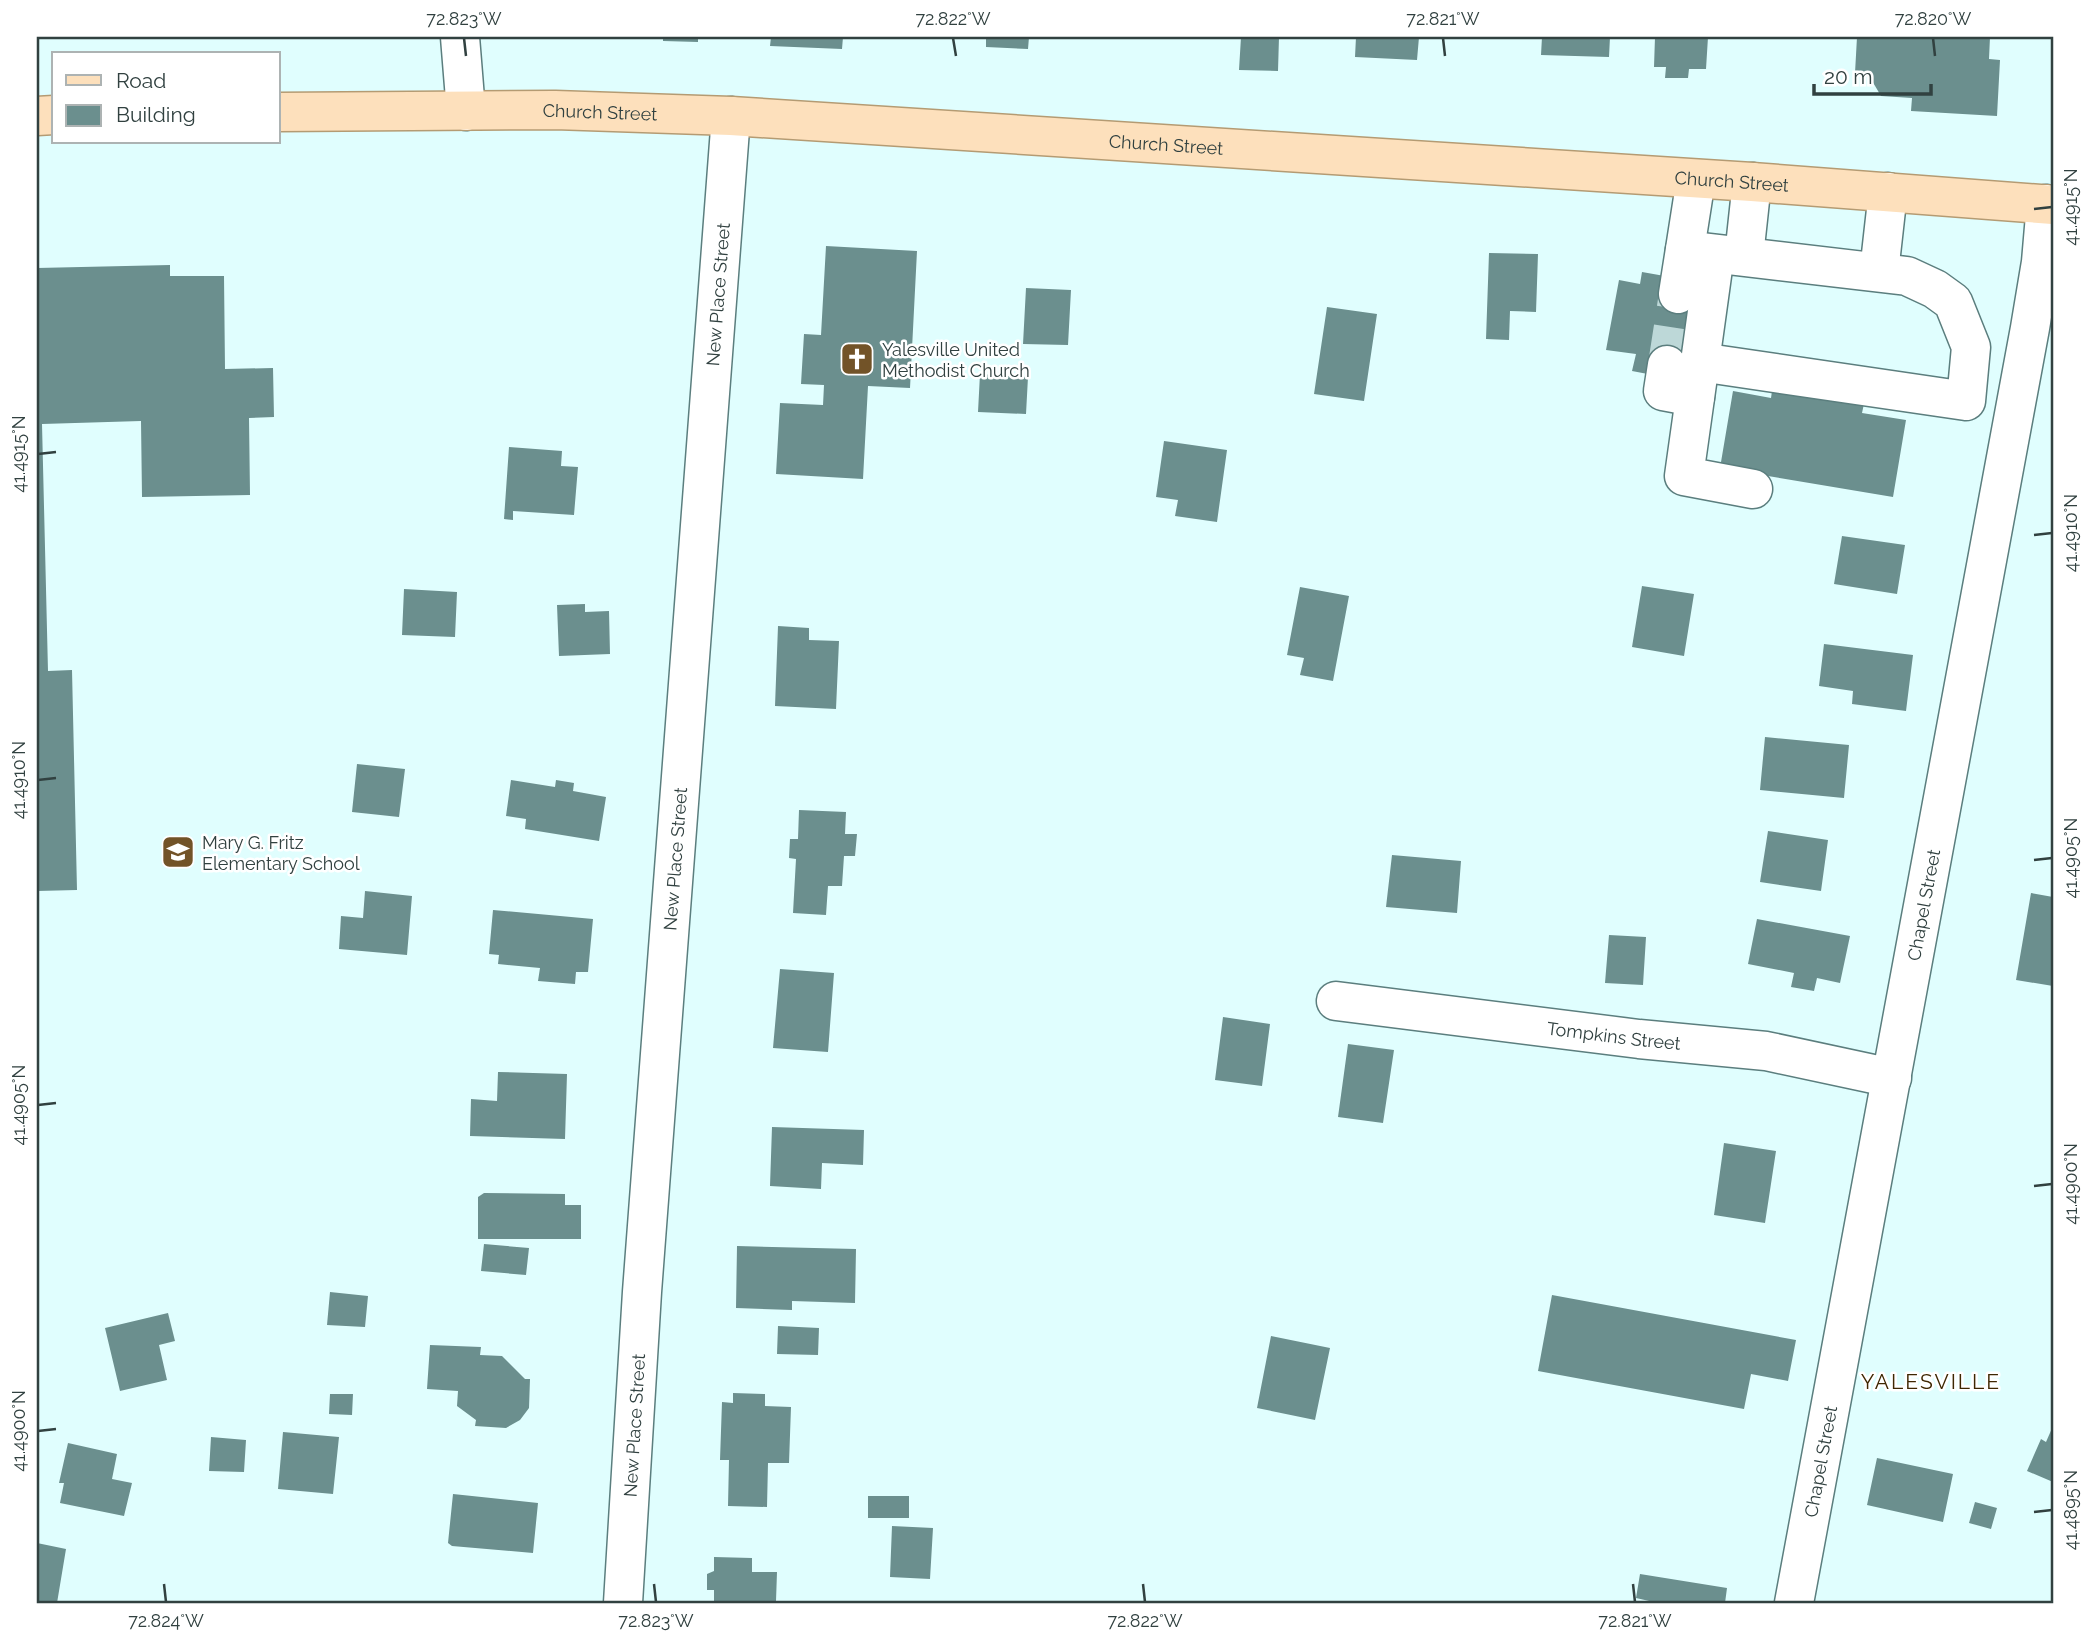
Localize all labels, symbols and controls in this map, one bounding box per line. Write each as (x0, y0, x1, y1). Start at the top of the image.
text: 72.823°W (426, 8, 502, 29)
text: 72.822°W (915, 8, 991, 29)
text: 72.821°W (1406, 8, 1480, 29)
text: 72.820°W (1895, 8, 1972, 29)
legend (52, 52, 280, 144)
scale bar (1814, 52, 1931, 96)
text: 20 m (1824, 64, 1872, 89)
text: Road (116, 68, 166, 93)
street label: Church Street (543, 99, 658, 124)
text: Building (116, 102, 196, 127)
street label: Church Street (1108, 130, 1224, 158)
street label: Church Street (1674, 167, 1790, 195)
text: 41.4915°N (2060, 168, 2081, 246)
street label: New Place Street (702, 222, 733, 367)
place label: Yalesville United Methodist Church (882, 339, 1030, 381)
church icon: Yalesville United Methodist Church (838, 340, 876, 378)
text: 41.4915°N (8, 415, 29, 493)
text: 41.4910°N (2060, 494, 2081, 572)
text: 41.4910°N (8, 741, 29, 819)
street label: New Place Street (659, 786, 691, 931)
text: 41.4905°N (2060, 818, 2081, 898)
place label: Mary G. Fritz Elementary School (202, 832, 360, 874)
school or university icon: Mary G. Fritz Elementary School (159, 833, 197, 871)
street label: Chapel Street (1903, 847, 1944, 962)
street label: Tompkins Street (1546, 1017, 1682, 1053)
text: 41.4905°N (8, 1065, 29, 1145)
text: 41.4900°N (2060, 1143, 2081, 1225)
street label: New Place Street (619, 1353, 649, 1498)
district label: YALESVILLE (1861, 1369, 2001, 1394)
text: 41.4900°N (8, 1390, 29, 1472)
street label: Chapel Street (1800, 1404, 1841, 1519)
text: 41.4895°N (2060, 1470, 2081, 1550)
text: 72.824°W (128, 1610, 204, 1631)
text: 72.823°W (618, 1610, 694, 1631)
text: 72.822°W (1107, 1610, 1183, 1631)
text: 72.821°W (1598, 1610, 1672, 1631)

